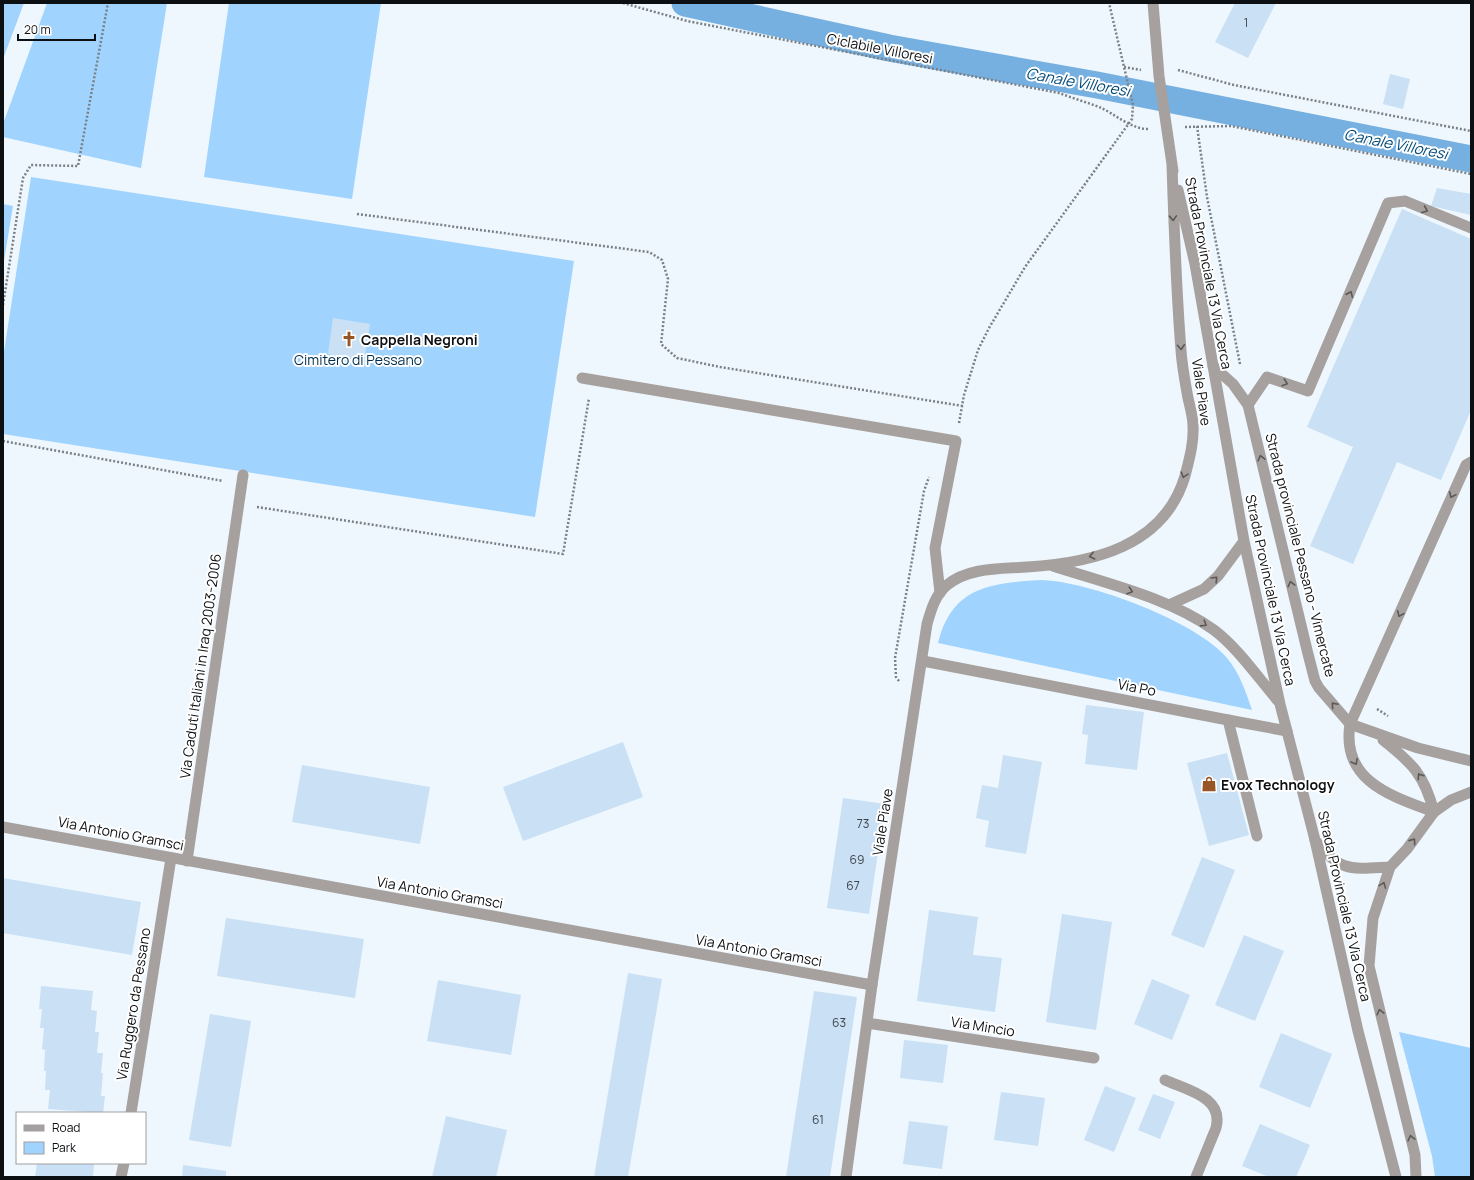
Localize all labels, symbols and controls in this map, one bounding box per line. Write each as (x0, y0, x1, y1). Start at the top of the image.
house number: 1 (1244, 14, 1248, 31)
scale bar (18, 16, 95, 42)
text: 20 m (24, 21, 51, 38)
street label: Ciclabile Villoresi (825, 28, 935, 68)
water label: Canale Villoresi (1024, 63, 1134, 102)
water label: Canale Villoresi (1342, 124, 1452, 165)
street label: Strada Provinciale 13 Via Cerca (1181, 175, 1237, 371)
one-way arrow (1422, 205, 1429, 213)
one-way arrow (1169, 215, 1178, 221)
one-way arrow (1345, 291, 1353, 298)
church icon: Cappella Negroni (340, 330, 358, 348)
place label: Cappella Negroni (361, 330, 478, 349)
one-way arrow (1176, 344, 1185, 350)
park label: Cimitero di Pessano (294, 350, 422, 369)
street label: Viale Piave (1188, 357, 1216, 427)
one-way arrow (1281, 378, 1288, 387)
street label: Strada provinciale Pessano - Vimercate (1261, 431, 1341, 679)
one-way arrow (1257, 454, 1266, 461)
one-way arrow (1180, 472, 1189, 479)
one-way arrow (1449, 491, 1457, 498)
street label: Strada Provinciale 13 Via Cerca (1241, 493, 1301, 687)
street label: Via Caduti Italiani in Iraq 2003-2006 (175, 552, 225, 780)
one-way arrow (1089, 552, 1096, 560)
one-way arrow (1210, 576, 1218, 584)
one-way arrow (1288, 581, 1296, 587)
one-way arrow (1126, 586, 1133, 595)
one-way arrow (1397, 610, 1405, 617)
one-way arrow (1200, 619, 1207, 626)
street label: Via Po (1116, 674, 1158, 700)
one-way arrow (1331, 702, 1338, 709)
one-way arrow (1350, 757, 1357, 765)
one-way arrow (1418, 773, 1425, 780)
shop icon: Evox Technology (1200, 775, 1218, 793)
place label: Evox Technology (1221, 775, 1335, 794)
street label: Viale Piave (867, 787, 897, 857)
street label: Strada Provinciale 13 Via Cerca (1314, 809, 1376, 1003)
street label: Via Antonio Gramsci (56, 811, 186, 855)
house number: 73 (857, 815, 869, 832)
one-way arrow (1408, 838, 1415, 845)
house number: 69 (850, 851, 864, 868)
street label: Via Antonio Gramsci (375, 872, 505, 912)
house number: 67 (846, 877, 860, 894)
one-way arrow (1379, 882, 1387, 889)
street label: Via Ruggero da Pessano (112, 926, 154, 1082)
street label: Via Antonio Gramsci (694, 930, 824, 970)
one-way arrow (1377, 1009, 1385, 1015)
street label: Via Mincio (950, 1012, 1016, 1040)
house number: 63 (832, 1014, 846, 1031)
house number: 61 (812, 1111, 824, 1128)
legend (16, 1112, 146, 1164)
text: Road (52, 1119, 80, 1136)
one-way arrow (1407, 1135, 1416, 1142)
text: Park (52, 1139, 77, 1156)

